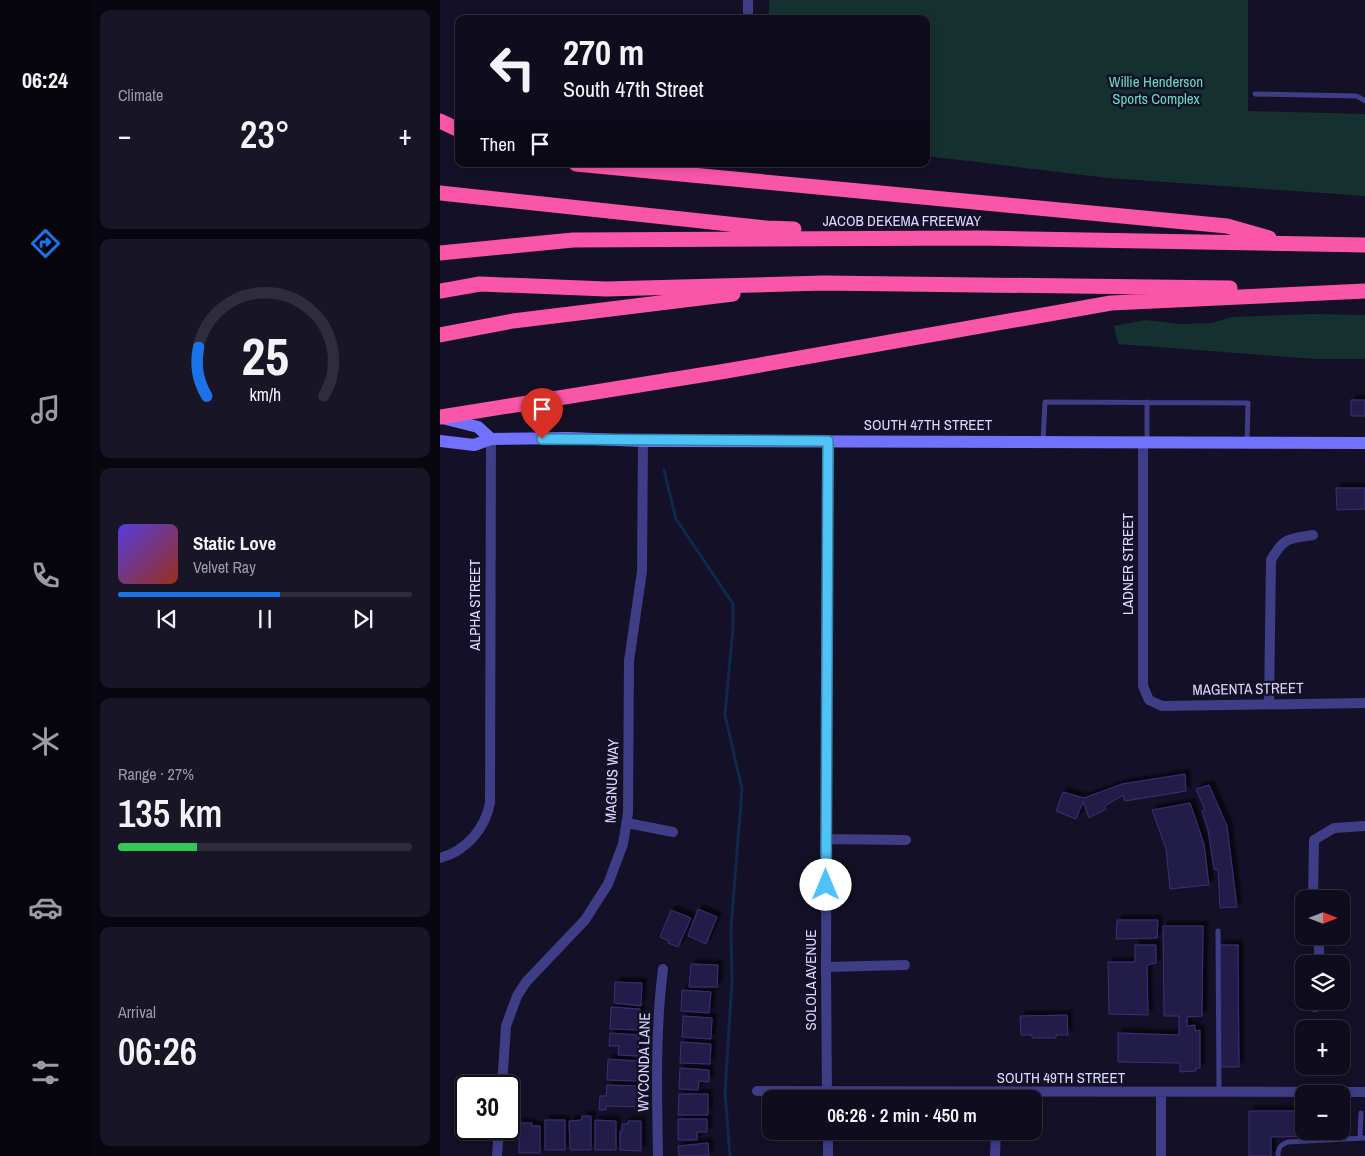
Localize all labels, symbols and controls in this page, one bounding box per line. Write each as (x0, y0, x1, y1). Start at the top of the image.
text: 270 m (563, 29, 644, 76)
icon: left (480, 35, 545, 100)
text: 06:24 (22, 65, 68, 95)
park label: Willie Henderson Sports Complex (1109, 71, 1203, 109)
text: South 47th Street (563, 74, 703, 104)
text: Climate (118, 84, 163, 106)
text: 23° (240, 109, 290, 160)
text: − (118, 116, 131, 154)
text: + (399, 116, 412, 154)
icon: arrive (526, 130, 554, 158)
text: Then (480, 131, 516, 157)
street label: JACOB DEKEMA FREEWAY (823, 210, 982, 231)
icon: directions (28, 226, 63, 261)
text: 25 (241, 321, 289, 391)
text: km/h (249, 383, 281, 407)
pin (521, 388, 563, 439)
icon: music (28, 392, 63, 427)
icon: arrive (528, 395, 556, 423)
street label: SOUTH 47TH STREET (864, 414, 993, 435)
street label: LADNER STREET (1117, 513, 1138, 615)
text: Static Love (193, 530, 276, 556)
text: Velvet Ray (193, 556, 256, 578)
icon: phone (28, 558, 63, 593)
street label: ALPHA STREET (464, 559, 485, 652)
icon: previous (153, 605, 181, 633)
icon: pause (251, 605, 279, 633)
icon: next (349, 605, 377, 633)
street label: MAGENTA STREET (1192, 677, 1304, 700)
icon: climate (28, 724, 63, 759)
street label: MAGNUS WAY (600, 738, 623, 823)
text: Range · 27% (118, 763, 194, 785)
text: 135 km (118, 788, 222, 839)
position arrow (799, 858, 851, 910)
icon: car (28, 890, 63, 925)
north arrow (1295, 890, 1350, 945)
map controls (1295, 890, 1350, 1140)
street label: SOLOLA AVENUE (800, 930, 821, 1030)
button: layers (1295, 955, 1350, 1010)
text: Arrival (118, 1001, 156, 1023)
street label: WYCONDA LANE (632, 1012, 655, 1112)
button: + (1295, 1020, 1350, 1075)
text: 06:26 (118, 1026, 197, 1077)
icon: filters (28, 1055, 63, 1090)
street label: SOUTH 49TH STREET (997, 1067, 1126, 1088)
speed limit sign: 30 (455, 1075, 520, 1140)
button: − (1295, 1085, 1350, 1140)
text: 06:26 · 2 min · 450 m (827, 1102, 977, 1128)

